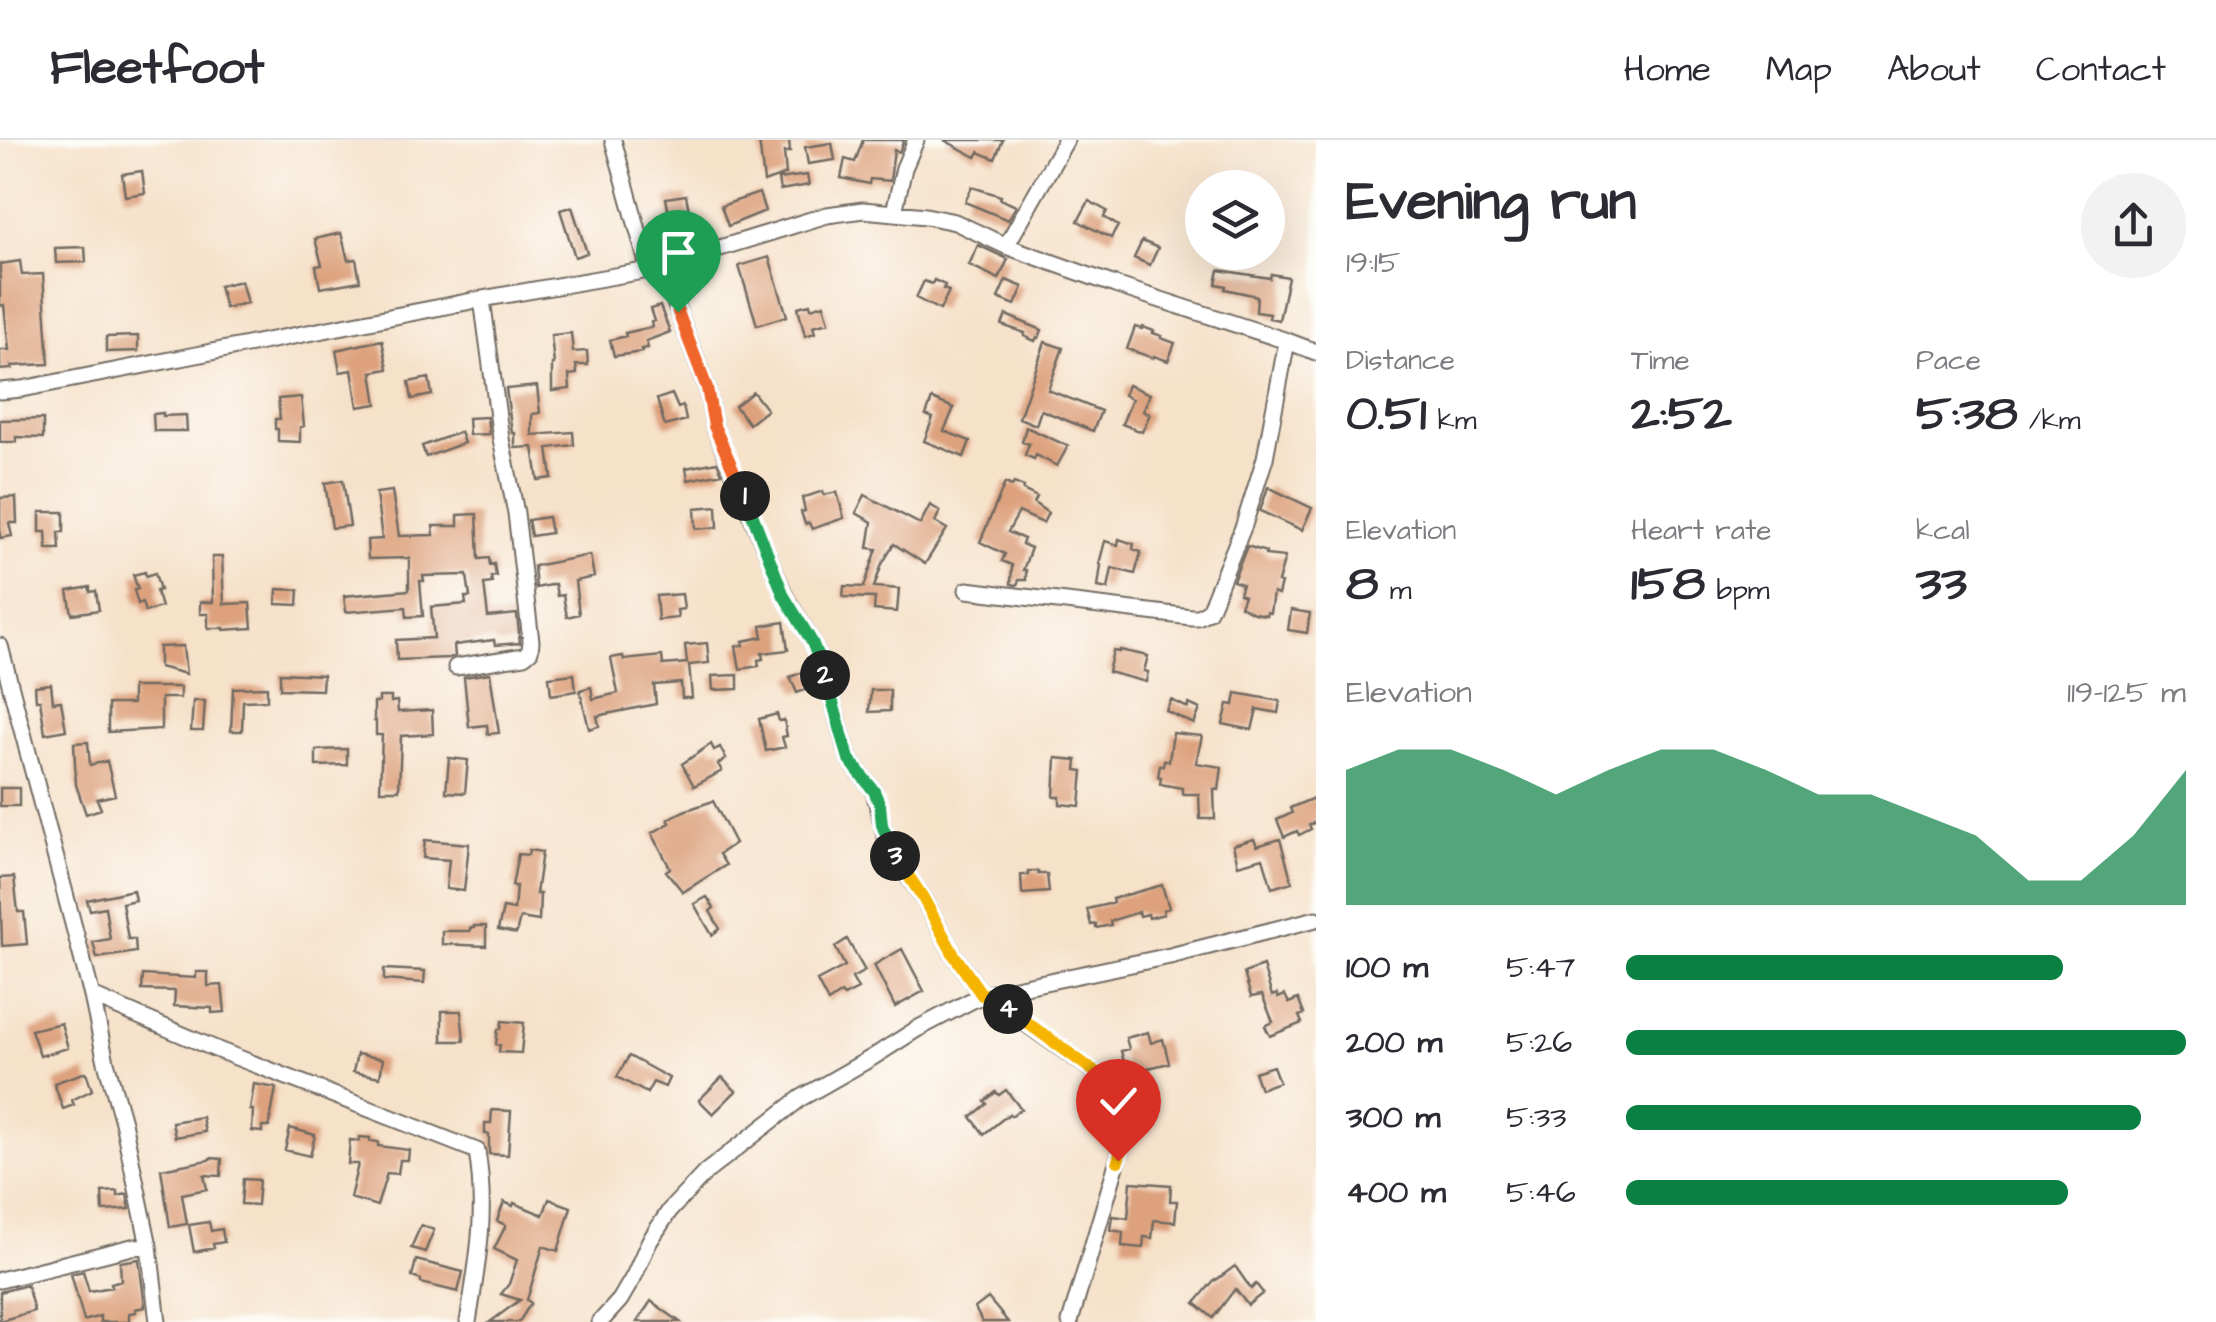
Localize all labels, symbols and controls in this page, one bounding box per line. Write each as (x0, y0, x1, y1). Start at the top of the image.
text: Fleetfoot (50, 36, 264, 102)
text: Home (1624, 45, 1711, 94)
text: Map (1766, 45, 1832, 94)
text: About (1887, 45, 1981, 94)
text: Contact (2036, 45, 2166, 94)
text: Evening run (1346, 164, 1636, 240)
map controls (1185, 170, 1285, 270)
button: layers (1185, 170, 1285, 270)
button: share (2081, 173, 2186, 278)
pin (636, 210, 721, 313)
icon: arrive (651, 225, 706, 280)
text: 19:15 (1346, 240, 1400, 285)
text: Distance (1346, 341, 1455, 380)
text: Time (1631, 341, 1690, 380)
text: Pace (1916, 341, 1981, 380)
text: 0.51 (1346, 380, 1426, 449)
text: 2:52 (1631, 380, 1732, 449)
text: 5:38 (1916, 380, 2018, 449)
text: km (1426, 401, 1477, 440)
text: /km (2018, 401, 2081, 440)
pin: 1 (720, 471, 770, 521)
text: 1 (743, 476, 747, 515)
text: Elevation (1346, 511, 1456, 550)
text: Heart rate (1631, 511, 1772, 550)
text: kcal (1916, 511, 1970, 550)
text: 8 (1346, 550, 1378, 619)
text: 158 (1631, 550, 1705, 619)
text: 33 (1916, 550, 1967, 619)
text: m (1378, 571, 1411, 610)
text: bpm (1705, 571, 1770, 610)
pin: 2 (800, 650, 850, 700)
text: 2 (817, 655, 833, 694)
text: Elevation (1346, 670, 1472, 715)
text: 119–125 m (2067, 670, 2186, 715)
pin: 3 (870, 831, 920, 881)
text: 3 (888, 836, 902, 875)
text: 100 m (1346, 945, 1428, 990)
text: 5:47 (1506, 945, 1575, 990)
pin: 4 (983, 984, 1033, 1034)
text: 4 (998, 989, 1018, 1028)
text: 200 m (1346, 1020, 1442, 1065)
text: 5:26 (1506, 1020, 1572, 1065)
pin (1076, 1059, 1161, 1162)
icon: check (1091, 1074, 1146, 1129)
text: 300 m (1346, 1095, 1440, 1140)
text: 5:33 (1506, 1095, 1567, 1140)
text: 400 m (1346, 1170, 1446, 1215)
text: 5:46 (1506, 1170, 1576, 1215)

